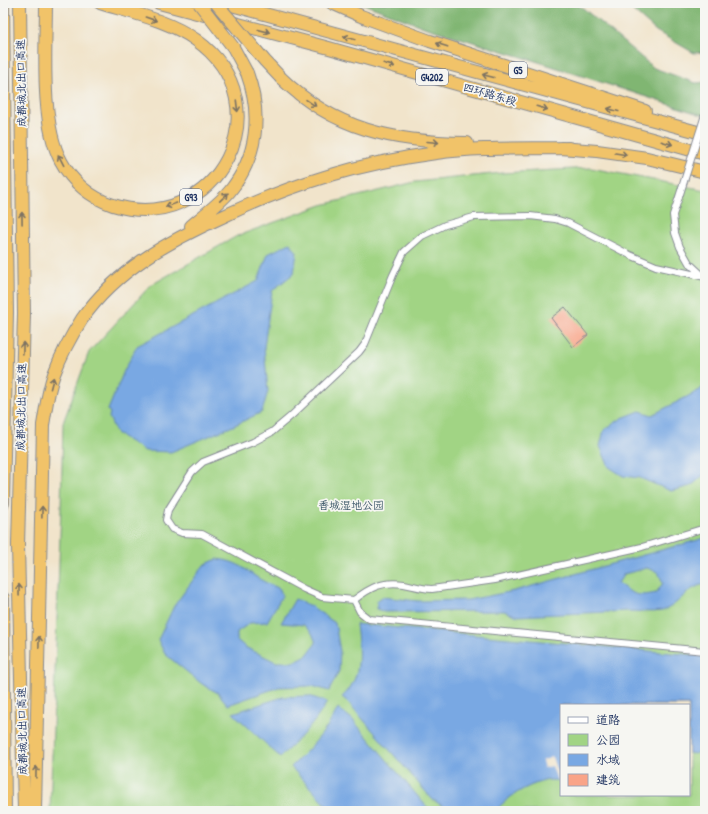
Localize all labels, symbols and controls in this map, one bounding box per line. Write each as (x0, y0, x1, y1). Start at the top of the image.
one-way arrow (144, 16, 157, 23)
one-way arrow (257, 28, 270, 35)
one-way arrow (343, 33, 356, 41)
street label: 成都城北出口高速 (13, 39, 29, 127)
one-way arrow (436, 41, 449, 48)
one-way arrow (383, 62, 396, 69)
road number: G5 (509, 62, 527, 78)
road number: G4202 (416, 69, 448, 85)
one-way arrow (482, 72, 495, 79)
street label: 四环路东段 (462, 80, 518, 108)
one-way arrow (233, 99, 241, 112)
one-way arrow (305, 99, 316, 107)
one-way arrow (535, 105, 548, 112)
one-way arrow (607, 106, 620, 113)
one-way arrow (426, 138, 439, 145)
one-way arrow (660, 140, 673, 147)
one-way arrow (614, 150, 627, 158)
one-way arrow (57, 154, 64, 166)
road number: G93 (180, 189, 202, 205)
one-way arrow (219, 192, 229, 202)
one-way arrow (166, 202, 178, 210)
one-way arrow (19, 212, 26, 225)
one-way arrow (19, 342, 26, 355)
street label: 成都城北出口高速 (13, 363, 29, 451)
one-way arrow (48, 377, 56, 390)
park label: 香城湿地公园 (318, 498, 384, 512)
one-way arrow (38, 506, 46, 519)
one-way arrow (15, 584, 23, 597)
one-way arrow (36, 636, 43, 649)
street label: 成都城北出口高速 (14, 687, 30, 775)
legend (560, 704, 690, 796)
text: 道路 (596, 711, 620, 728)
text: 公园 (596, 731, 620, 748)
text: 水域 (596, 751, 620, 768)
one-way arrow (33, 766, 40, 779)
text: 建筑 (596, 771, 620, 788)

